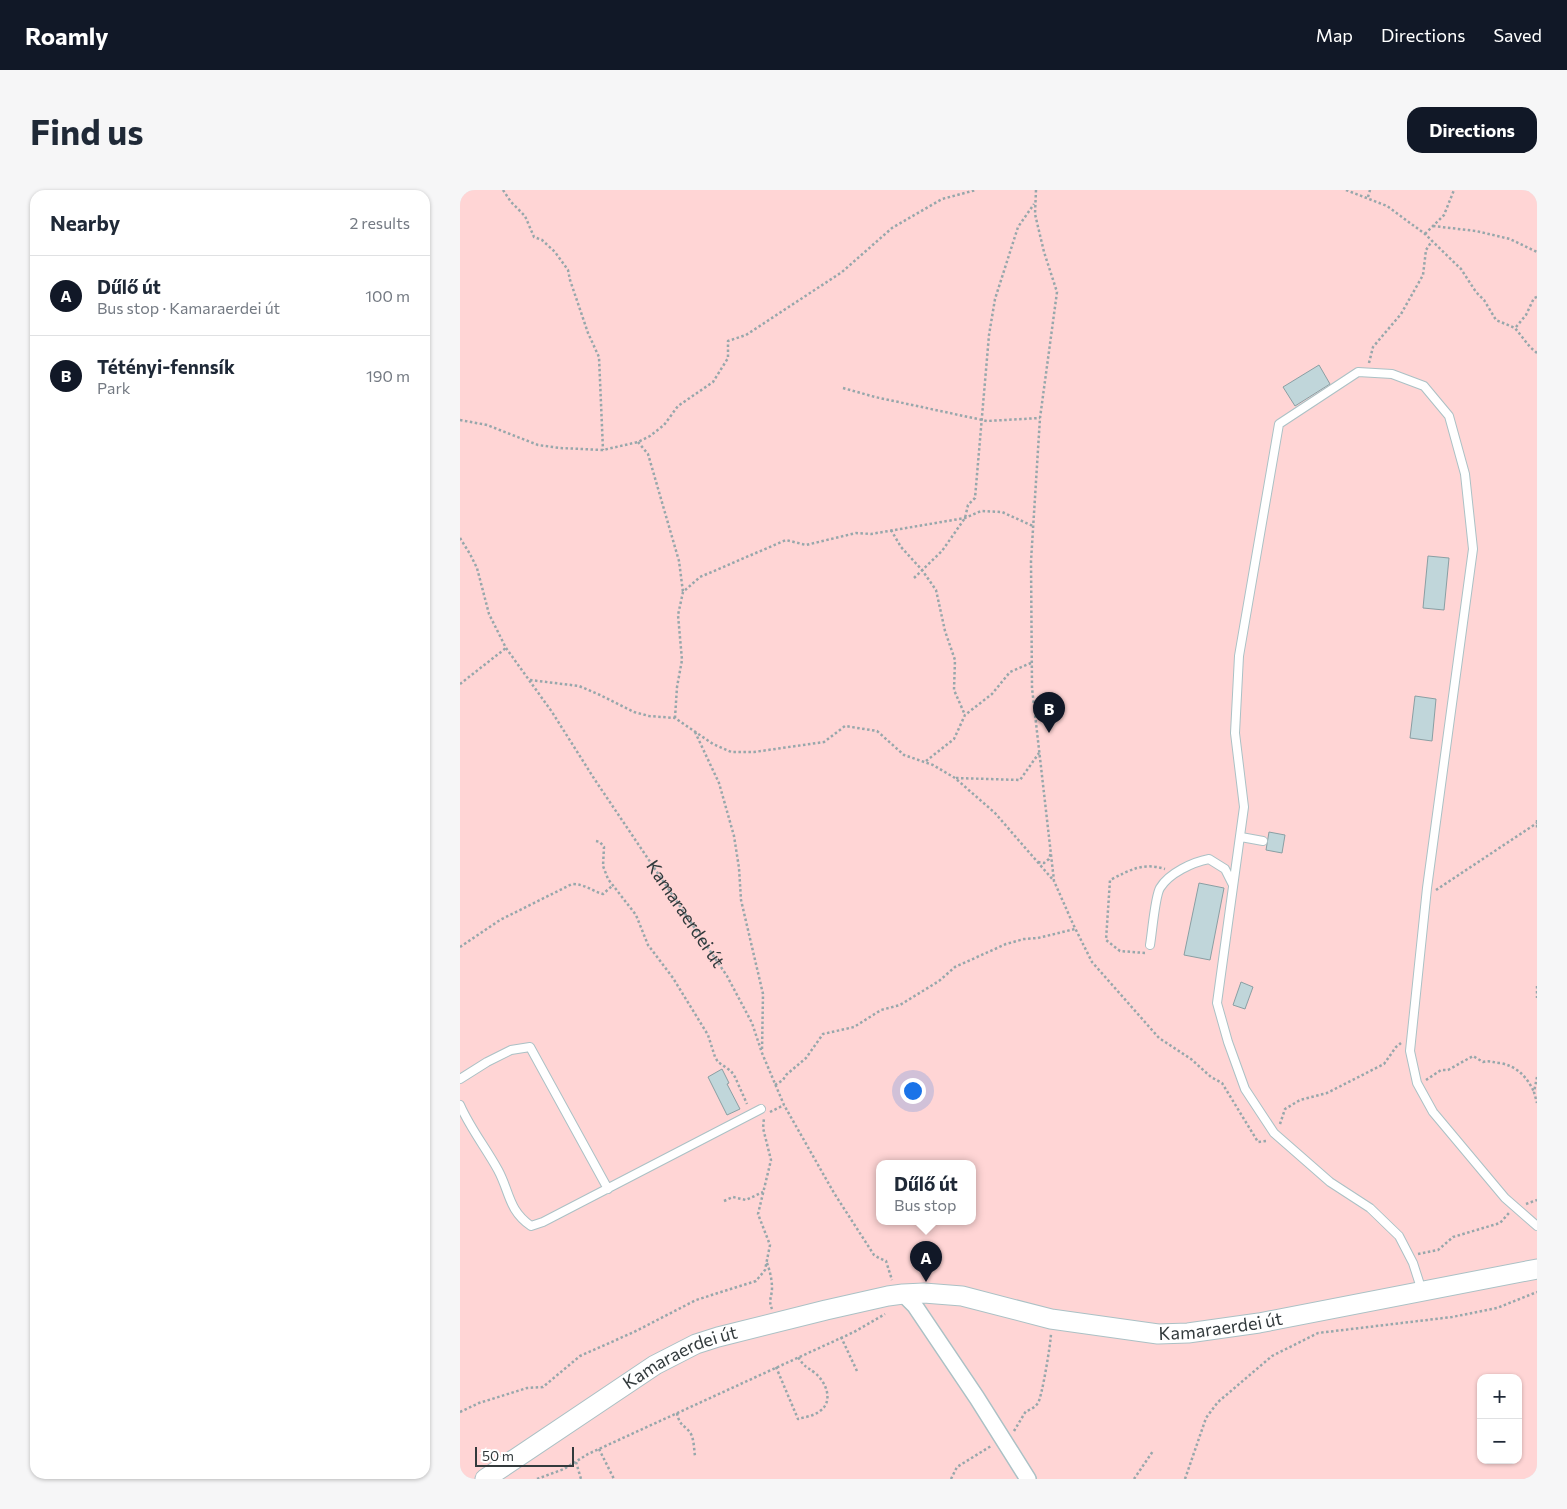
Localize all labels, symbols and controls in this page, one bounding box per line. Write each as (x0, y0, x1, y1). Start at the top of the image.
text: Roamly (25, 21, 108, 50)
text: Map (1316, 24, 1353, 46)
text: Directions (1381, 24, 1465, 46)
text: Saved (1493, 24, 1542, 46)
button: Directions (1407, 107, 1537, 153)
text: Find us (30, 109, 144, 152)
text: Nearby (50, 210, 120, 235)
text: 2 results (349, 213, 410, 232)
text: Dűlő út (97, 275, 161, 298)
text: A (60, 286, 72, 305)
text: 100 m (365, 286, 410, 305)
text: Bus stop · Kamaraerdei út (97, 298, 280, 317)
text: Tétényi-fennsík (97, 355, 235, 378)
text: B (61, 366, 71, 385)
text: 190 m (366, 366, 410, 385)
text: Park (97, 378, 130, 397)
pin: B (1033, 692, 1065, 733)
street label: Kamaraerdei út (642, 856, 730, 971)
your location (900, 1078, 926, 1104)
popup (876, 1160, 976, 1225)
text: Dűlő út (894, 1172, 958, 1195)
text: Bus stop (894, 1195, 956, 1214)
pin: A (910, 1241, 942, 1282)
street label: Kamaraerdei út (1158, 1307, 1284, 1344)
street label: Kamaraerdei út (618, 1321, 739, 1393)
map controls (1477, 1374, 1522, 1464)
button: + (1477, 1374, 1522, 1419)
button: − (1477, 1419, 1522, 1464)
scale bar (475, 1444, 574, 1467)
text: 50 m (482, 1447, 514, 1464)

